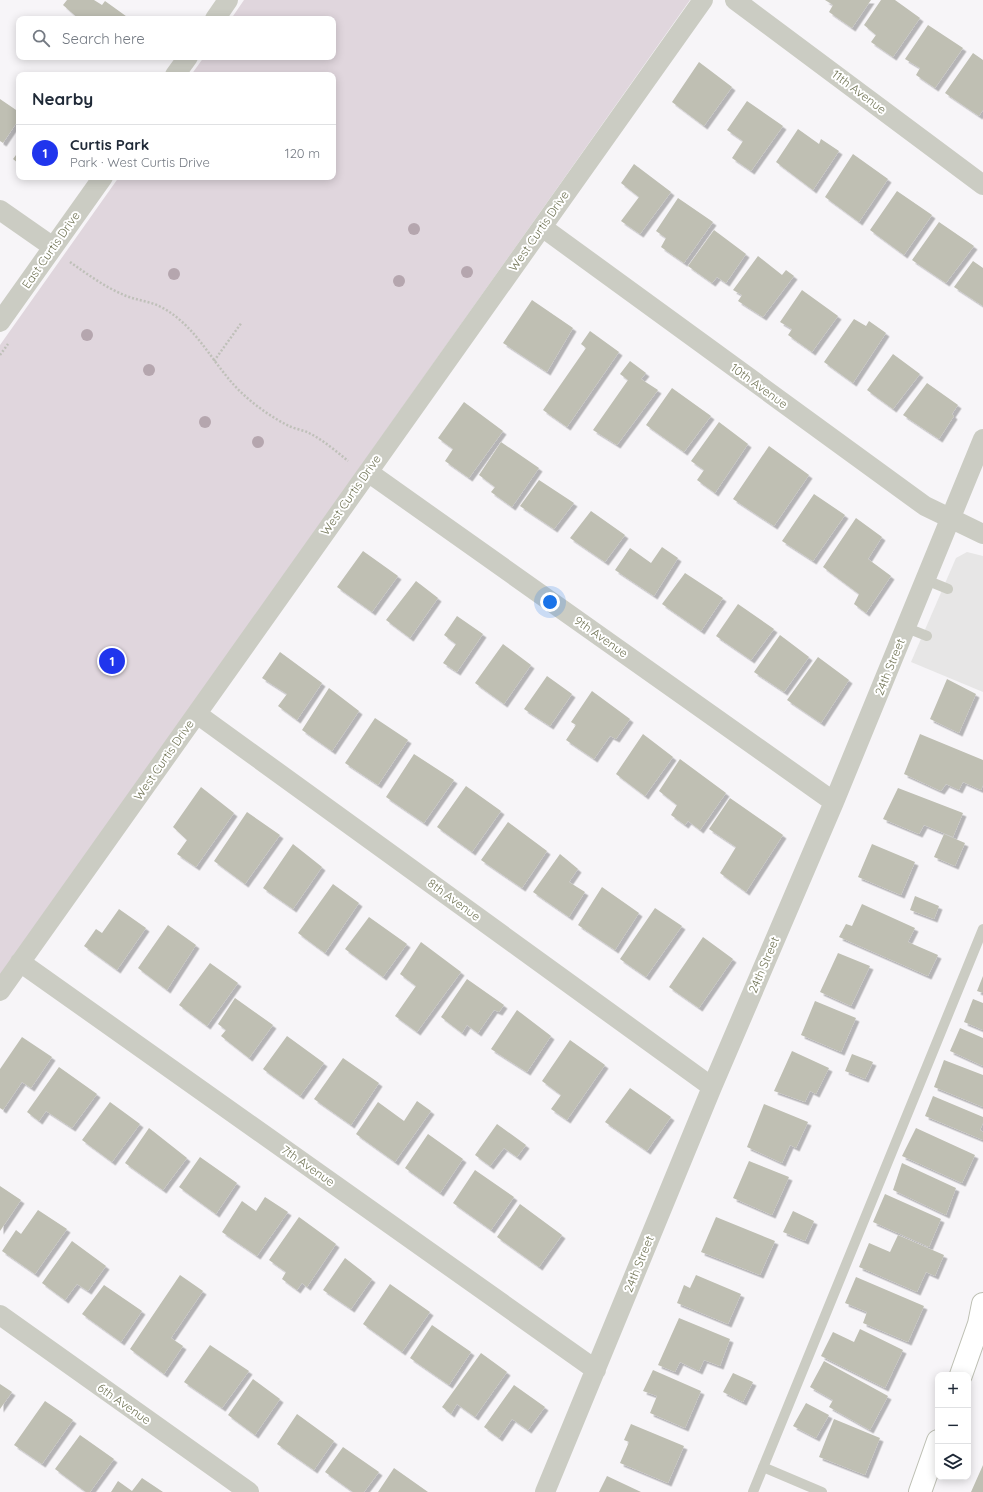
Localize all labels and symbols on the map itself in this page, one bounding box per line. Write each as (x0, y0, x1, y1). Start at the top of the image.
street label: 11th Avenue (829, 66, 890, 117)
street label: West Curtis Drive (505, 187, 572, 274)
street label: East Curtis Drive (18, 208, 83, 291)
street label: 10th Avenue (728, 360, 791, 411)
street label: West Curtis Drive (317, 451, 384, 538)
your location (540, 592, 560, 612)
street label: 9th Avenue (572, 613, 631, 661)
street label: 24th Street (871, 636, 908, 697)
pin: 1 (99, 646, 125, 676)
street label: West Curtis Drive (130, 716, 197, 803)
street label: 8th Avenue (425, 875, 484, 924)
street label: 24th Street (745, 934, 782, 995)
street label: 7th Avenue (279, 1142, 338, 1189)
street label: 24th Street (620, 1233, 657, 1294)
street label: 6th Avenue (95, 1380, 154, 1428)

